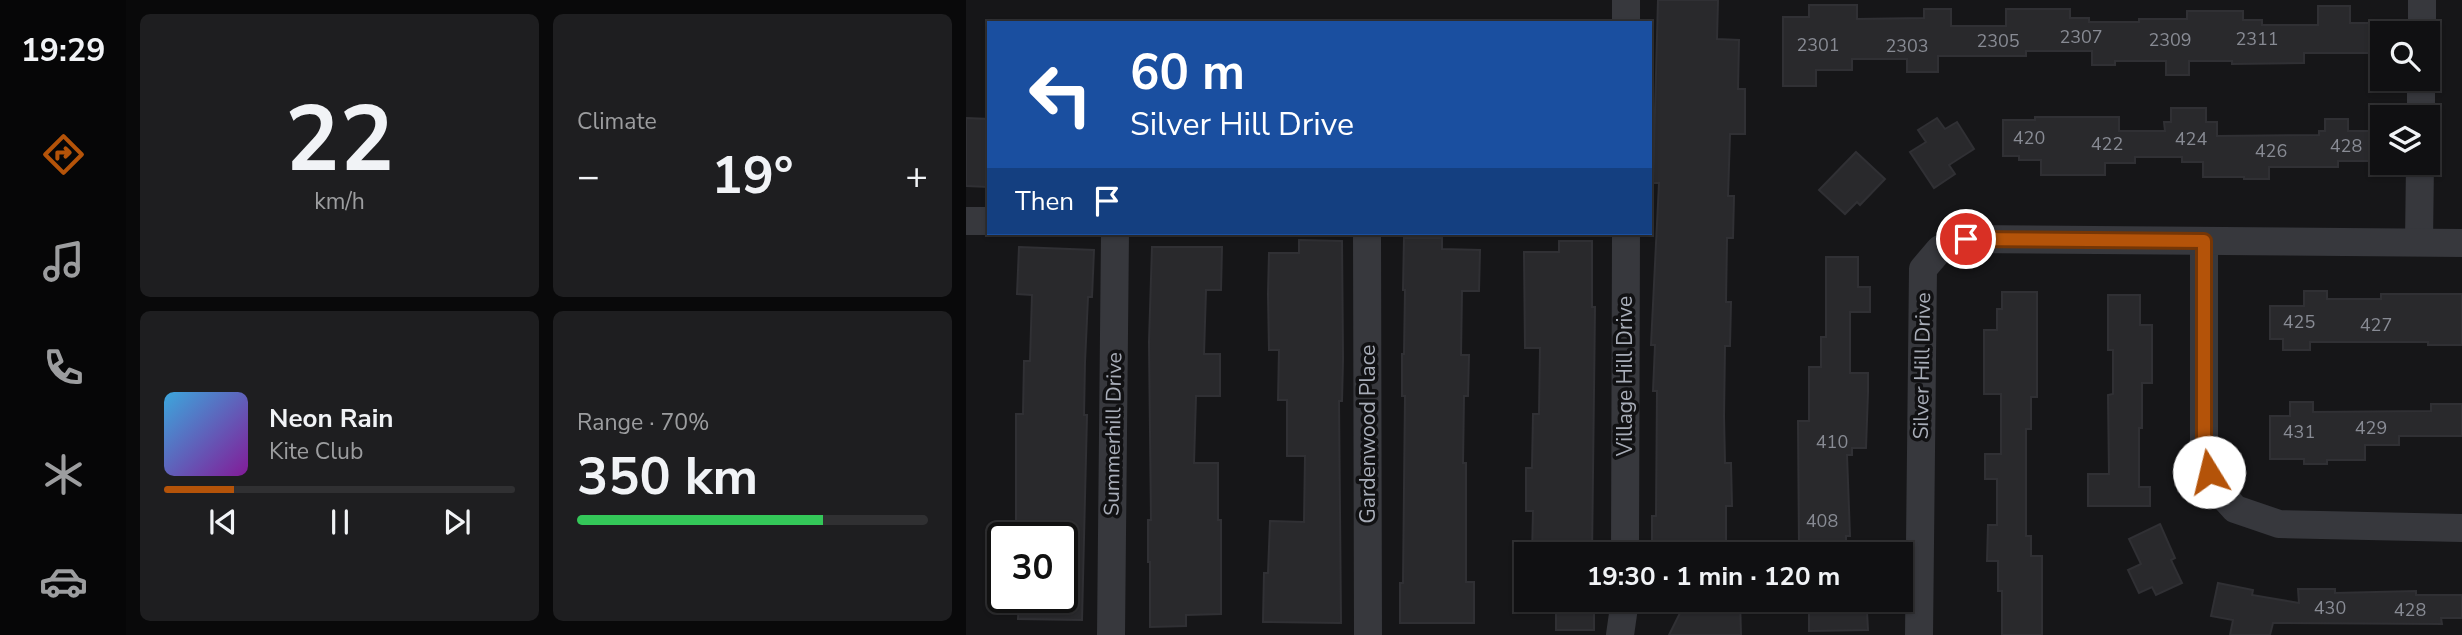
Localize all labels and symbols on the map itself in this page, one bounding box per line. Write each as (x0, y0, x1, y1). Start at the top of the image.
house number: 2307 (2059, 25, 2103, 49)
house number: 2311 (2235, 27, 2279, 51)
house number: 2309 (2148, 28, 2192, 52)
house number: 2305 (1976, 29, 2020, 53)
house number: 2301 (1796, 33, 1840, 57)
house number: 2303 (1885, 34, 1929, 58)
house number: 420 (2013, 126, 2045, 150)
house number: 424 (2175, 127, 2207, 151)
house number: 422 (2091, 132, 2123, 156)
house number: 428 (2330, 134, 2362, 158)
house number: 426 (2255, 139, 2287, 163)
pin (1936, 209, 1996, 269)
street label: Silver Hill Drive (1907, 292, 1937, 440)
street label: Village Hill Drive (1611, 296, 1639, 457)
house number: 425 (2283, 310, 2315, 334)
house number: 427 (2360, 313, 2392, 337)
street label: Gardenwood Place (1354, 345, 1382, 523)
street label: Summerhill Drive (1098, 352, 1128, 516)
house number: 429 (2355, 416, 2387, 440)
house number: 431 (2283, 420, 2315, 444)
house number: 410 (1816, 430, 1848, 454)
position arrow (2172, 435, 2246, 509)
house number: 408 (1806, 509, 1838, 533)
speed limit sign: 30 (987, 522, 1078, 613)
house number: 430 (2314, 596, 2346, 620)
house number: 428 (2394, 598, 2426, 622)

